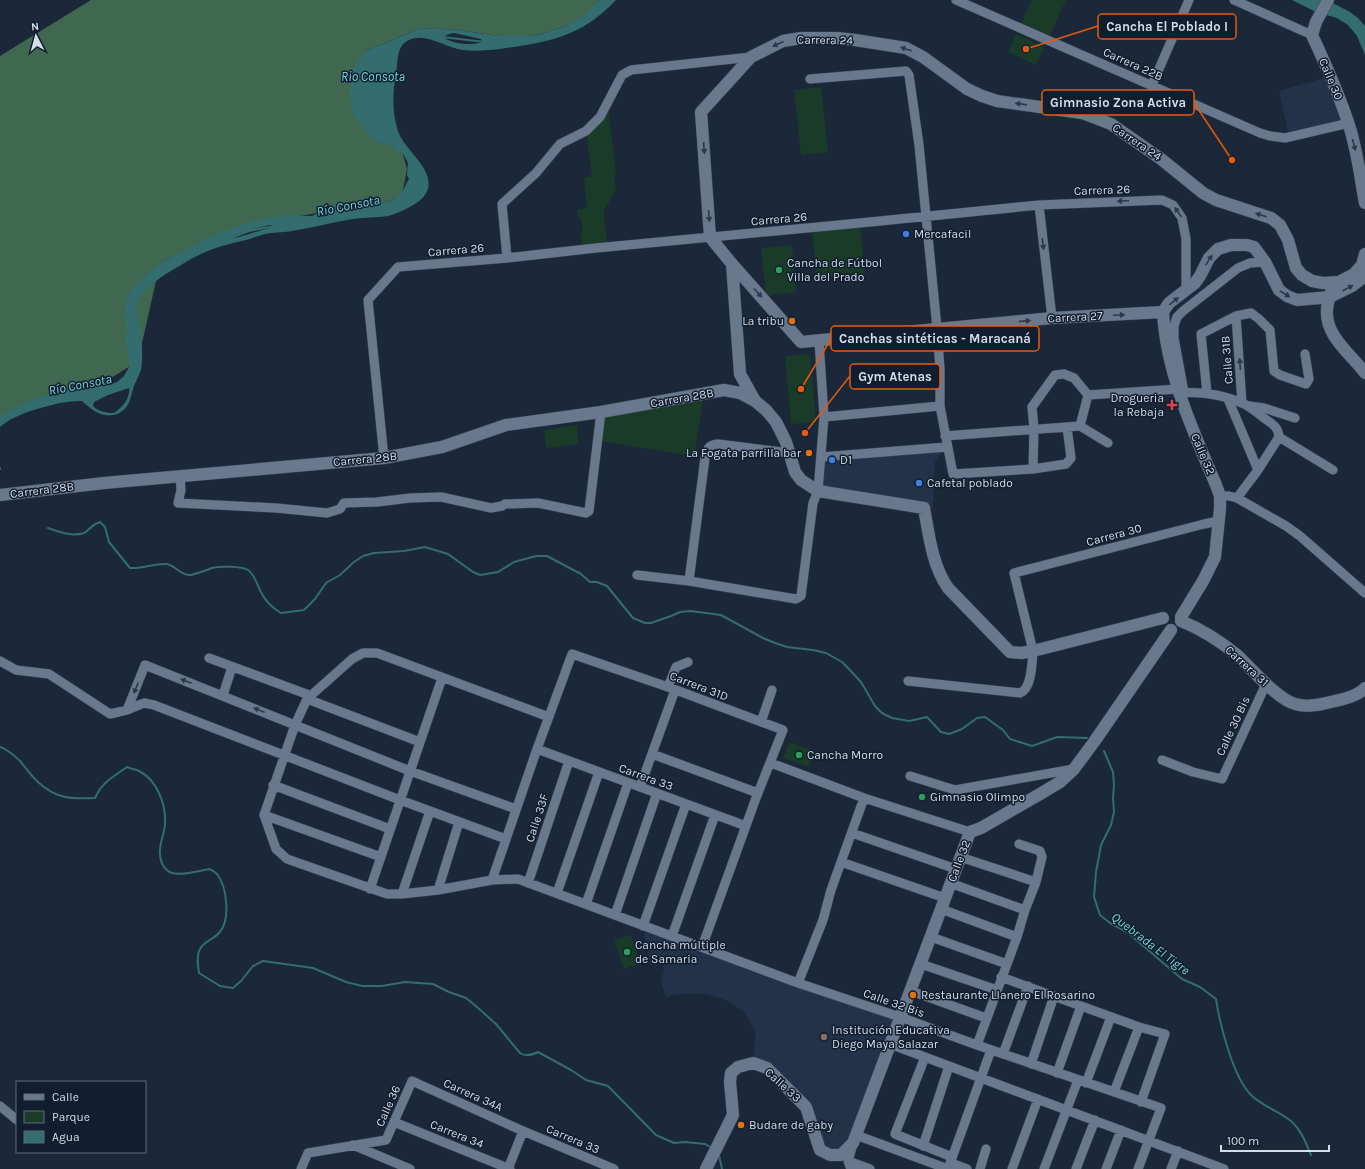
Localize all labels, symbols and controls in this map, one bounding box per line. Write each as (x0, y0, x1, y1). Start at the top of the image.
callout: Cancha El Poblado I (1098, 14, 1236, 39)
north arrow (16, 16, 56, 56)
text: Cancha El Poblado I (1106, 19, 1228, 34)
text: N (30, 20, 40, 33)
street label: Carrera 24 (797, 33, 854, 47)
one-way arrow (772, 41, 784, 47)
street label: Carrera 22B (1101, 45, 1165, 83)
one-way arrow (900, 46, 912, 52)
street label: Calle 30 (1316, 56, 1346, 102)
water label: Rio Consota (341, 69, 405, 84)
callout: Gimnasio Zona Activa (1042, 90, 1194, 115)
text: Gimnasio Zona Activa (1050, 95, 1186, 110)
one-way arrow (1015, 101, 1027, 107)
street label: Carrera 24 (1110, 120, 1164, 164)
one-way arrow (1351, 139, 1357, 151)
one-way arrow (700, 142, 707, 154)
street label: Carrera 26 (1074, 182, 1131, 198)
water label: Río Consota (315, 192, 381, 219)
one-way arrow (1117, 198, 1129, 205)
one-way arrow (1174, 207, 1182, 217)
one-way arrow (705, 210, 712, 223)
street label: Carrera 26 (750, 210, 808, 228)
one-way arrow (1255, 212, 1267, 218)
place label: Mercafacil (914, 227, 971, 241)
marker: Mercafacil (901, 229, 911, 239)
one-way arrow (1040, 238, 1046, 250)
street label: Carrera 26 (427, 241, 485, 259)
one-way arrow (1205, 255, 1213, 265)
place label: Cancha de Fútbol Villa del Prado (787, 256, 882, 284)
marker: Cancha de Fútbol Villa del Prado (774, 265, 784, 275)
one-way arrow (1342, 285, 1354, 291)
one-way arrow (753, 288, 762, 299)
one-way arrow (1280, 290, 1290, 298)
one-way arrow (1168, 296, 1179, 305)
street label: Carrera 27 (1047, 309, 1103, 325)
one-way arrow (1113, 311, 1125, 318)
place label: La tribu (742, 314, 784, 328)
marker: La tribu (787, 316, 797, 326)
one-way arrow (1019, 317, 1031, 324)
callout: Canchas sintéticas - Maracaná (831, 326, 1039, 351)
text: Canchas sintéticas - Maracaná (839, 331, 1031, 346)
street label: Calle 31B (1218, 335, 1236, 385)
one-way arrow (1236, 358, 1243, 370)
callout: Gym Atenas (850, 364, 940, 389)
text: Gym Atenas (858, 369, 932, 384)
water label: Río Consota (47, 371, 113, 398)
street label: Carrera 28B (649, 386, 715, 410)
place label: Drogueria la Rebaja (1110, 391, 1164, 419)
marker: Drogueria la Rebaja (1167, 400, 1177, 410)
street label: Calle 32 (1188, 431, 1218, 477)
place label: La Fogata parrilla bar (686, 446, 802, 460)
marker: La Fogata parrilla bar (804, 448, 814, 458)
street label: Carrera 28B (332, 449, 398, 469)
place label: D1 (840, 453, 852, 467)
marker: D1 (827, 455, 837, 465)
place label: Cafetal poblado (927, 476, 1013, 490)
marker: Cafetal poblado (914, 478, 924, 488)
street label: Carrera 28B (9, 479, 75, 501)
street label: Carrera 30 (1085, 521, 1143, 549)
street label: Carrera 31 (1222, 643, 1272, 689)
street label: Carrera 31D (668, 668, 730, 704)
one-way arrow (180, 677, 192, 683)
one-way arrow (132, 682, 138, 694)
street label: Calle 30 Bis (1213, 694, 1253, 758)
one-way arrow (253, 706, 265, 712)
place label: Cancha Morro (807, 748, 883, 762)
marker: Cancha Morro (794, 750, 804, 760)
street label: Carrera 33 (617, 761, 675, 793)
place label: Gimnasio Olimpo (930, 790, 1025, 804)
street label: Calle 33F (523, 792, 551, 844)
marker: Gimnasio Olimpo (917, 792, 927, 802)
street label: Calle 32 (945, 838, 973, 884)
water label: Quebrada El Tigre (1109, 909, 1193, 978)
place label: Cancha múltiple de Samaria (635, 938, 726, 966)
marker: Cancha múltiple de Samaria (622, 947, 632, 957)
street label: Calle 32 Bis (861, 986, 927, 1020)
place label: Restaurante Llanero El Rosarino (921, 988, 1095, 1002)
marker: Restaurante Llanero El Rosarino (908, 990, 918, 1000)
place label: Institución Educativa Diego Maya Salazar (832, 1023, 950, 1051)
marker: Institución Educativa Diego Maya Salazar (819, 1032, 829, 1042)
street label: Calle 33 (762, 1065, 804, 1105)
street label: Carrera 34A (441, 1076, 505, 1114)
legend (16, 1081, 146, 1153)
street label: Calle 36 (373, 1083, 403, 1129)
text: Calle (52, 1090, 79, 1104)
text: Parque (52, 1110, 90, 1124)
street label: Carrera 34 (428, 1117, 486, 1151)
place label: Budare de gaby (749, 1118, 833, 1132)
marker: Budare de gaby (736, 1120, 746, 1130)
street label: Carrera 33 (544, 1121, 602, 1157)
scale bar (1221, 1127, 1329, 1153)
text: Agua (52, 1130, 80, 1144)
text: 100 m (1227, 1134, 1259, 1148)

